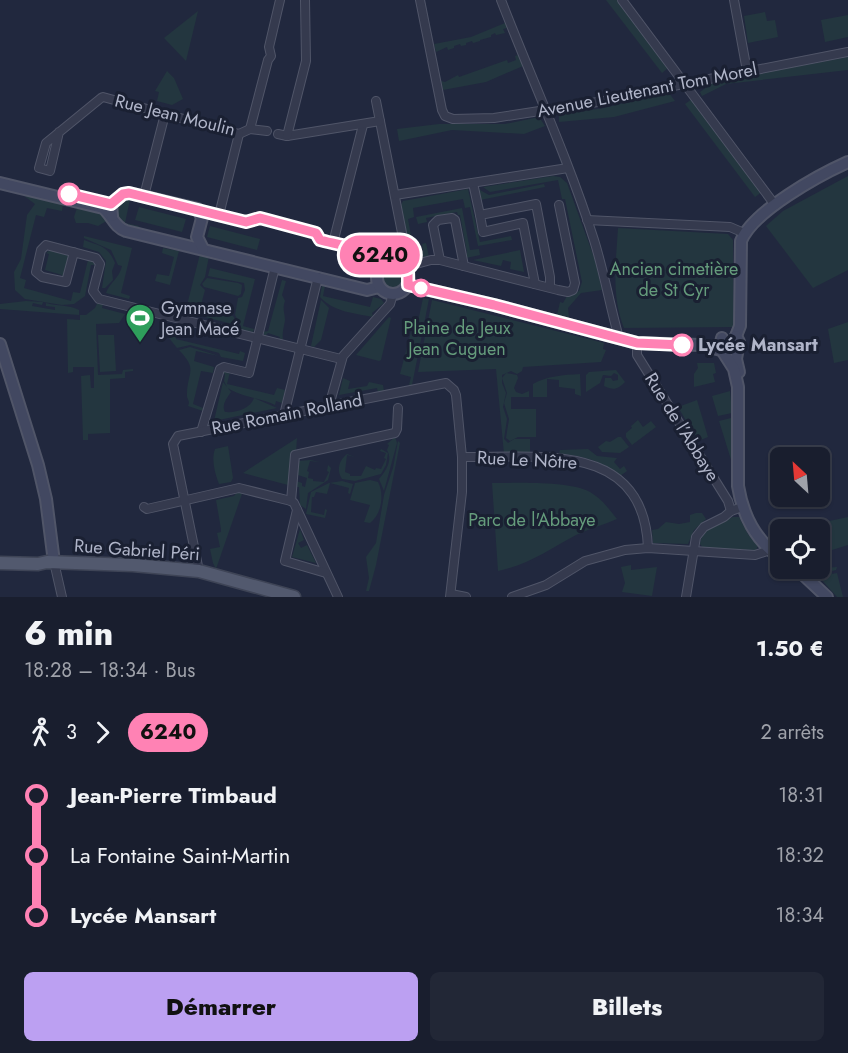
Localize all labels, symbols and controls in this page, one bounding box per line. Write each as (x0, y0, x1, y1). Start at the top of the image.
street label: Avenue Lieutenant Tom Morel (535, 56, 759, 124)
street label: Rue Jean Moulin (112, 87, 238, 143)
unlabelled marker (58, 183, 80, 205)
line badge: 6240 (338, 236, 422, 274)
text: 6240 (352, 240, 408, 270)
park label: Ancien cimetière de St Cyr (610, 256, 738, 303)
unlabelled marker (412, 279, 430, 297)
place label: Gymnase Jean Macé (159, 295, 239, 342)
sports icon: Gymnase Jean Macé (124, 302, 156, 344)
park label: Plaine de Jeux Jean Cuguen (404, 315, 511, 362)
place label: Lycée Mansart (698, 332, 818, 358)
marker: Lycée Mansart (671, 334, 693, 356)
street label: Rue de l’Abbaye (638, 368, 726, 486)
street label: Rue Romain Rolland (209, 387, 365, 441)
street label: Rue Le Nôtre (476, 444, 578, 476)
north arrow (770, 447, 830, 507)
map controls (770, 447, 830, 579)
park label: Parc de l'Abbaye (468, 507, 596, 533)
button: locate (770, 519, 830, 579)
street label: Rue Gabriel Péri (73, 533, 201, 567)
text: 6 min (24, 610, 113, 657)
text: 1.50 € (756, 632, 824, 664)
text: 18:28 – 18:34 · Bus (24, 656, 195, 685)
icon: walk (24, 716, 57, 749)
icon: forward (86, 716, 119, 749)
text: 6240 (140, 717, 196, 747)
text: 3 (66, 718, 77, 747)
text: 2 arrêts (760, 718, 824, 747)
text: Jean-Pierre Timbaud (70, 779, 277, 811)
text: 18:31 (778, 781, 824, 810)
text: La Fontaine Saint-Martin (70, 839, 290, 871)
text: 18:32 (776, 841, 824, 870)
text: Lycée Mansart (70, 899, 216, 931)
text: 18:34 (776, 901, 824, 930)
button: Démarrer (24, 972, 418, 1041)
button: Billets (430, 972, 824, 1041)

